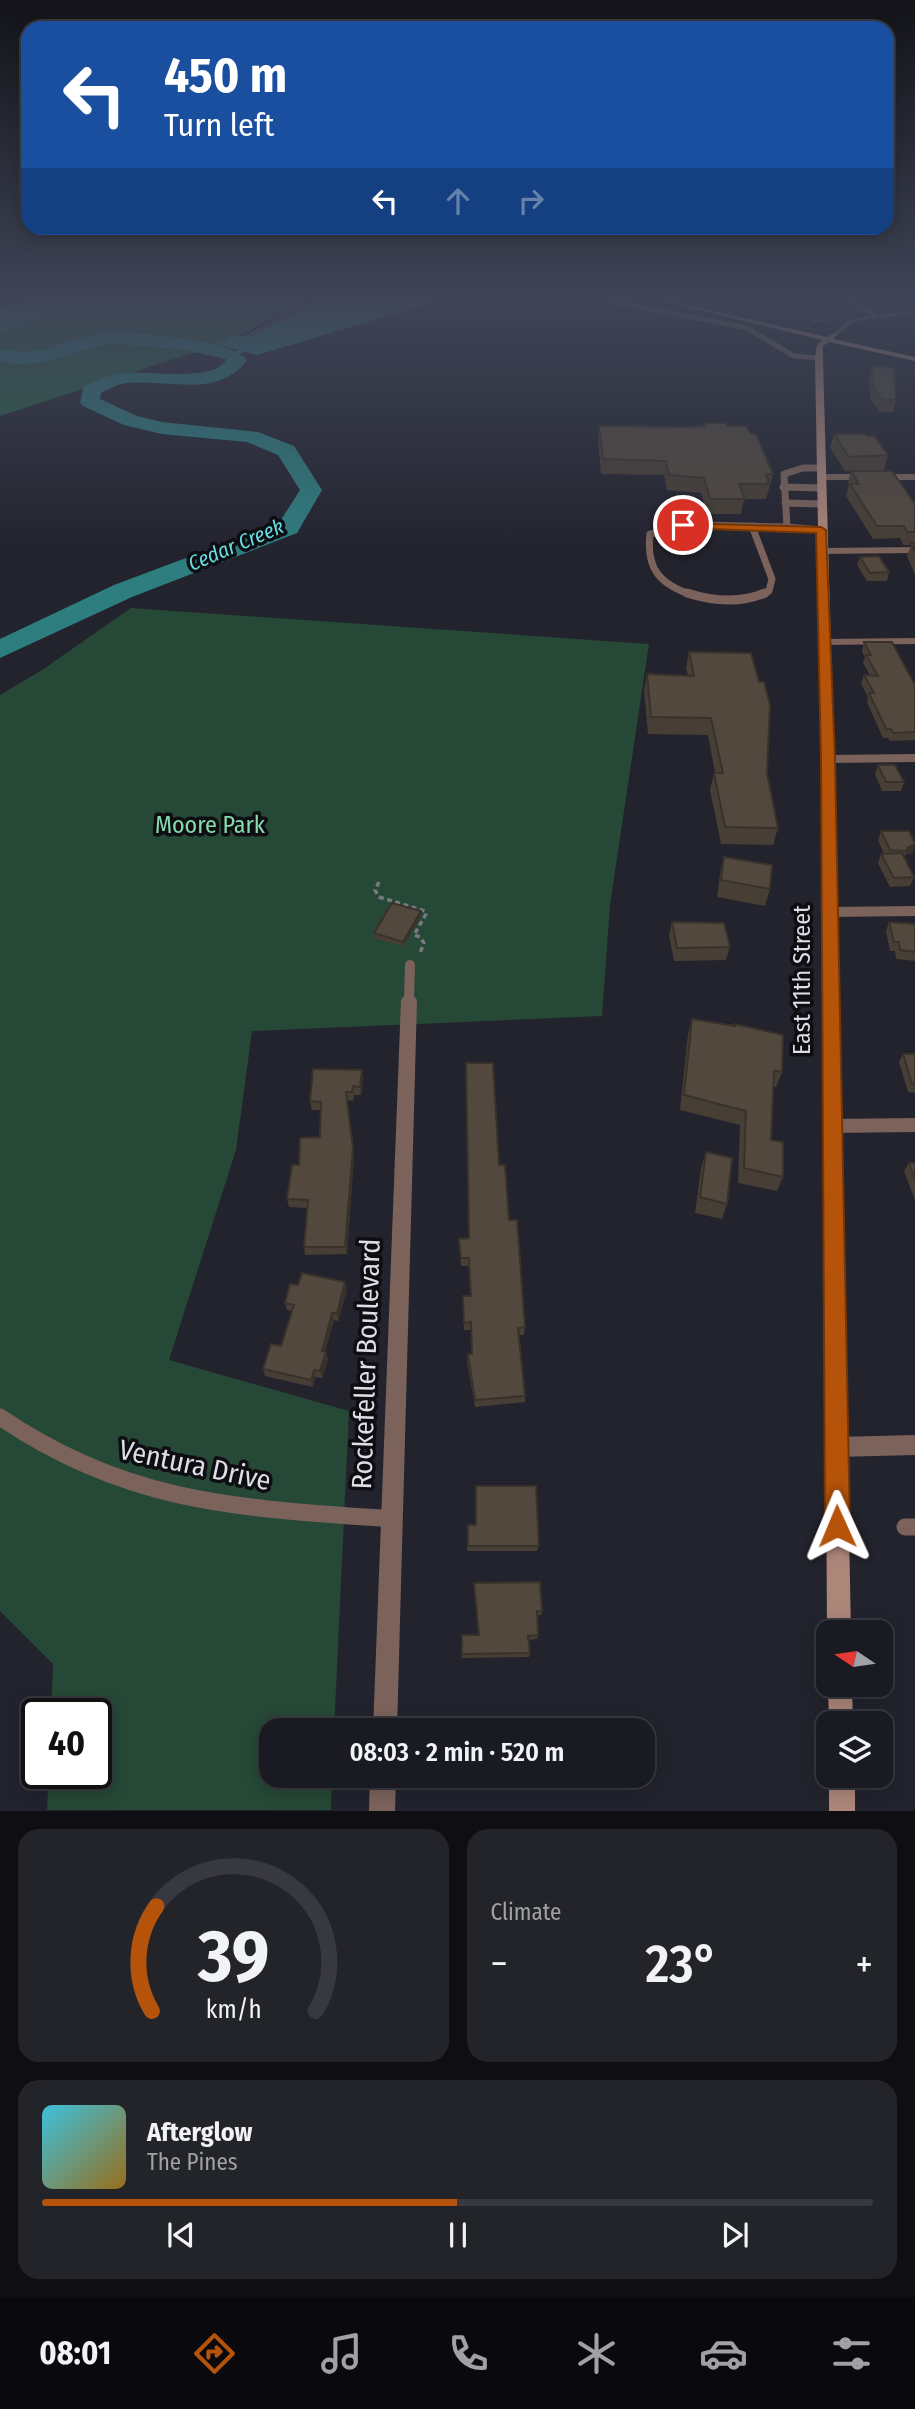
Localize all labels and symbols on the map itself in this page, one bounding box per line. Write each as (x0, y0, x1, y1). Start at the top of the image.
pin (653, 495, 713, 555)
water label: Cedar Creek (184, 513, 288, 577)
park label: Moore Park (155, 811, 266, 839)
street label: East 11th Street (788, 905, 816, 1055)
street label: Rockefeller Boulevard (345, 1238, 387, 1490)
street label: Ventura Drive (116, 1433, 274, 1497)
position arrow (800, 1489, 874, 1563)
north arrow (816, 1620, 892, 1698)
speed limit sign: 40 (21, 1698, 112, 1789)

